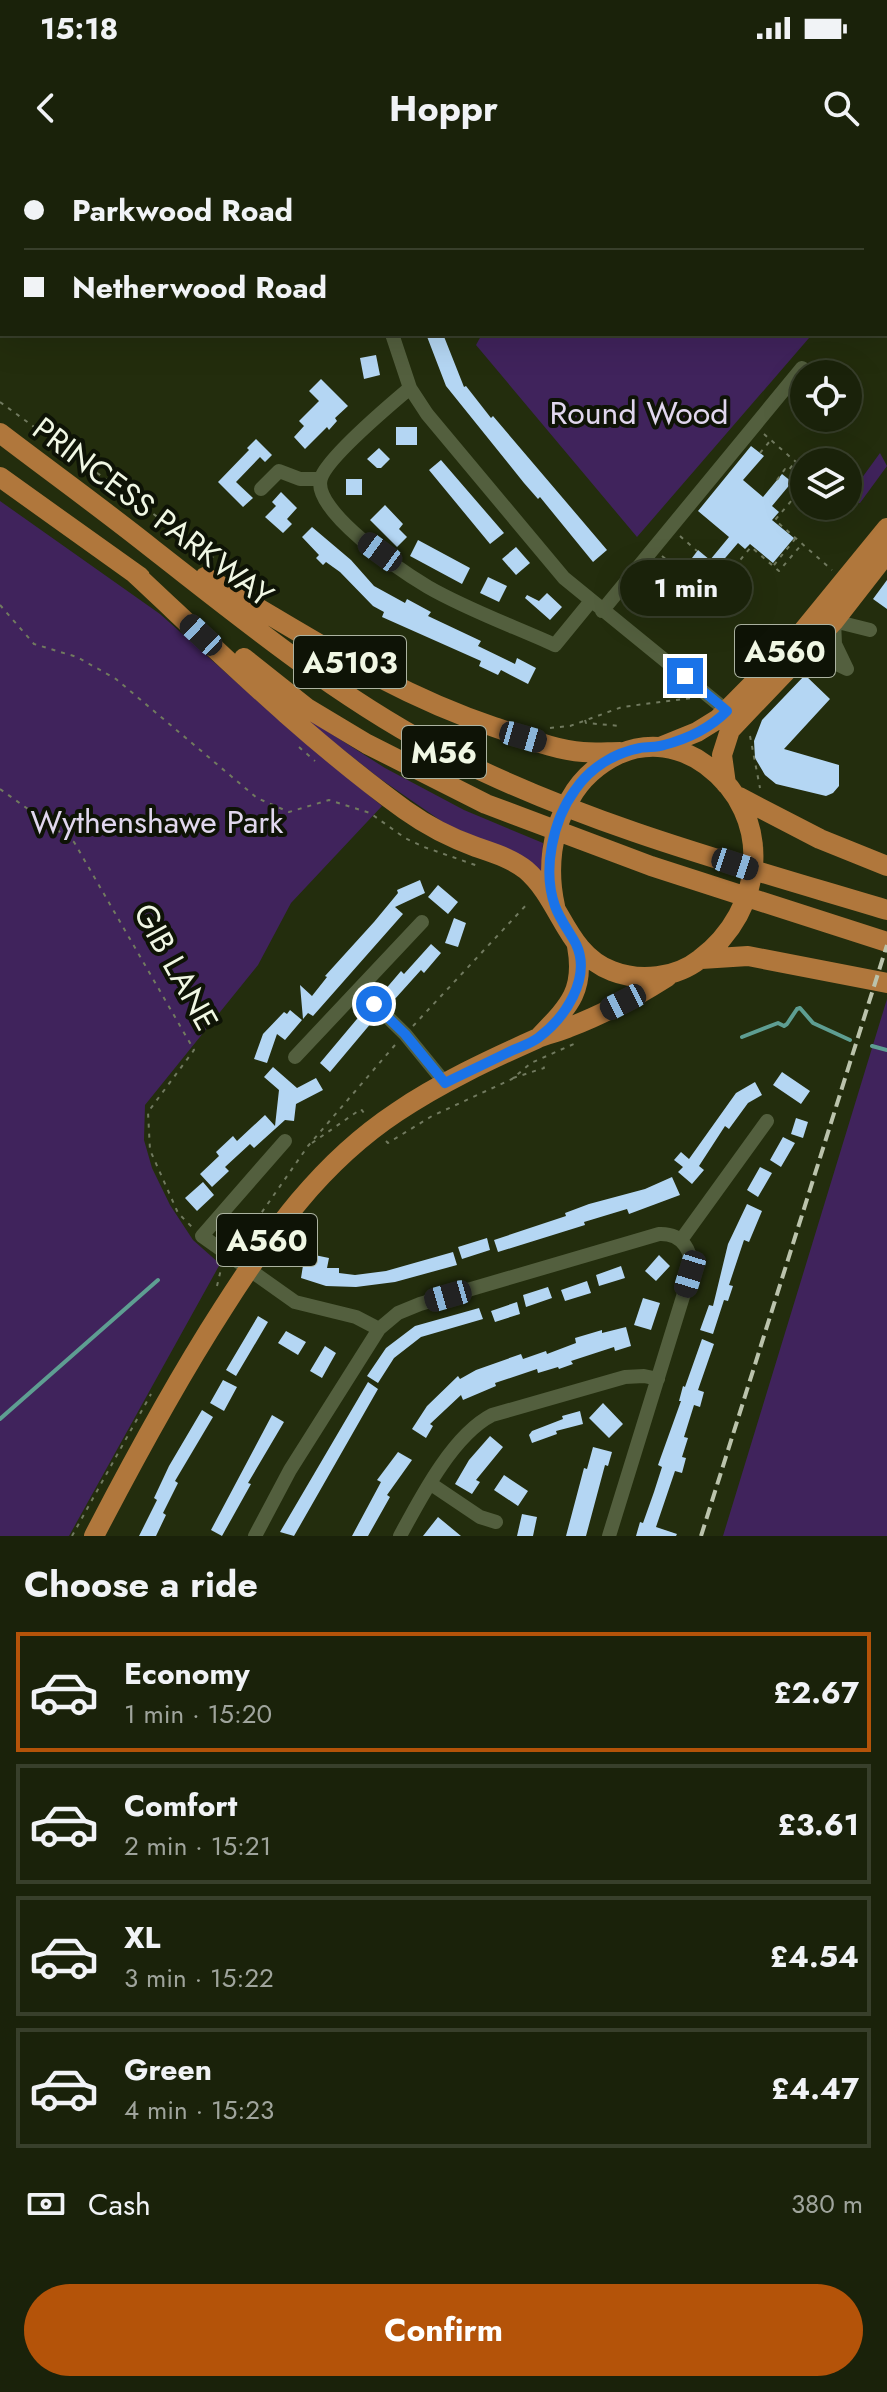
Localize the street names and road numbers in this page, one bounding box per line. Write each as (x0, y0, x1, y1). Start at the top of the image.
street label: PRINCESS PARKWAY (23, 406, 283, 618)
road number: A560 (735, 625, 835, 677)
road number: A5103 (294, 636, 406, 688)
road number: M56 (402, 726, 486, 778)
street label: GIB LANE (122, 895, 230, 1039)
road number: A560 (217, 1214, 317, 1266)

